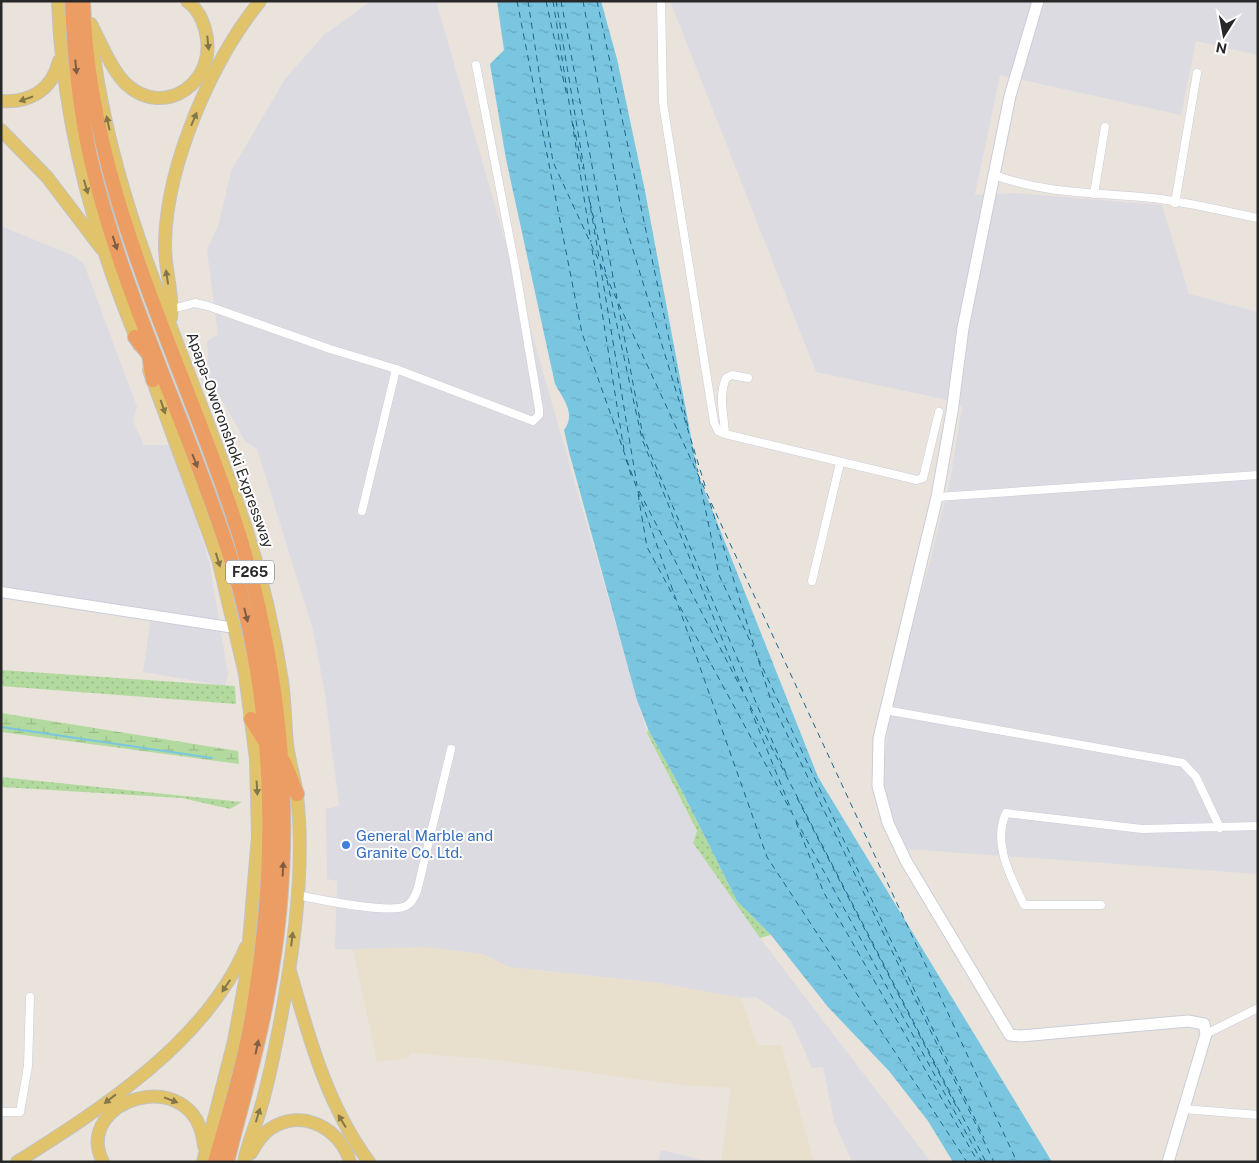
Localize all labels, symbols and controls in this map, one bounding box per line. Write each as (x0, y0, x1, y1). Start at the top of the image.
north arrow (1199, 10, 1249, 60)
one-way arrow (204, 36, 212, 52)
text: N (1215, 39, 1228, 57)
one-way arrow (72, 60, 80, 76)
one-way arrow (18, 95, 33, 103)
one-way arrow (190, 112, 198, 126)
one-way arrow (104, 116, 112, 131)
one-way arrow (83, 180, 91, 195)
one-way arrow (112, 235, 119, 250)
one-way arrow (162, 269, 170, 285)
street label: Apapa-Oworonshoki Expressway (183, 330, 278, 550)
one-way arrow (159, 399, 167, 414)
one-way arrow (191, 454, 199, 469)
one-way arrow (214, 552, 222, 567)
road number: F265 (226, 560, 274, 584)
one-way arrow (242, 608, 250, 623)
one-way arrow (254, 780, 262, 796)
place label: General Marble and Granite Co. Ltd. (356, 827, 493, 861)
marker: General Marble and Granite Co. Ltd. (340, 839, 352, 851)
one-way arrow (279, 861, 287, 877)
one-way arrow (288, 930, 296, 946)
one-way arrow (221, 980, 231, 993)
one-way arrow (253, 1039, 261, 1054)
one-way arrow (104, 1093, 117, 1104)
one-way arrow (164, 1096, 179, 1104)
one-way arrow (254, 1108, 262, 1123)
one-way arrow (338, 1114, 347, 1127)

